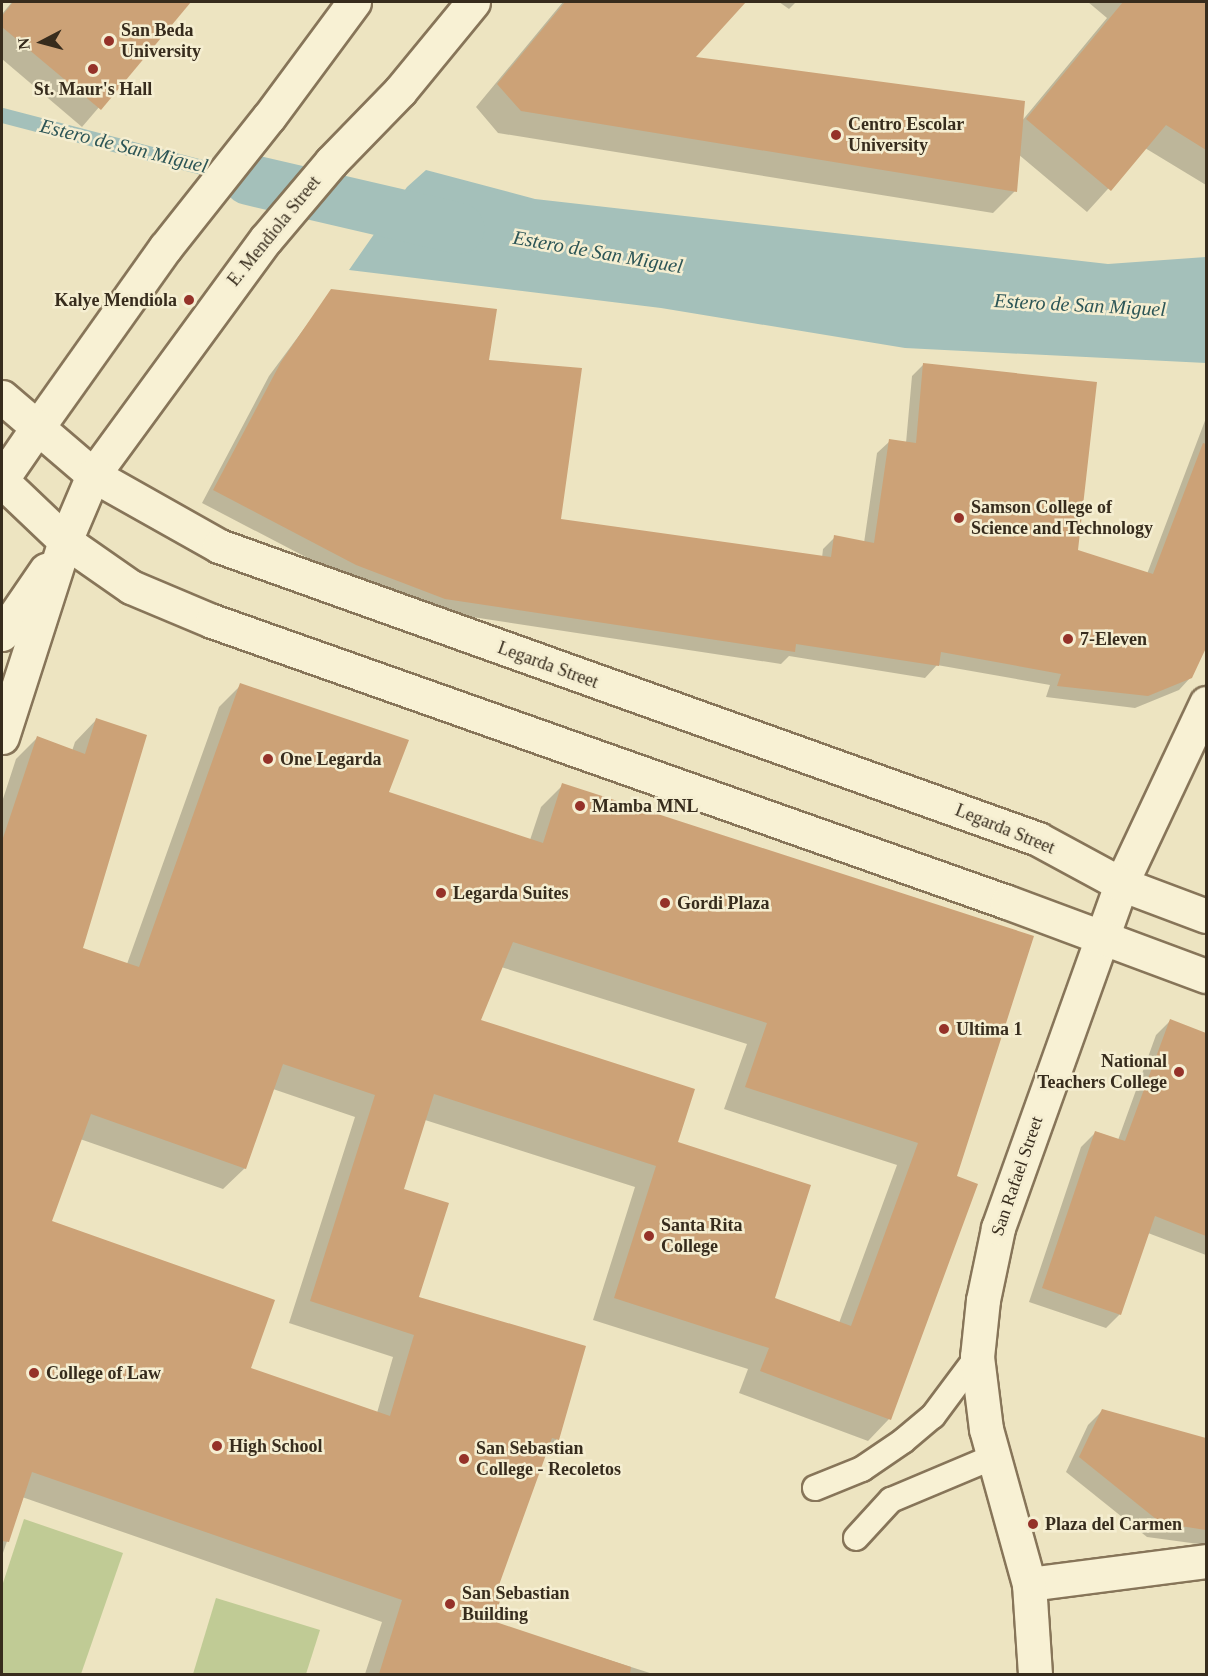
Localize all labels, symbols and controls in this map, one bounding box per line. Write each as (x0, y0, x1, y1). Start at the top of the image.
north arrow (12, 12, 72, 72)
place label: San Beda University (121, 20, 201, 63)
marker: San Beda University (102, 34, 116, 48)
text: N (15, 37, 33, 51)
marker: St. Maur's Hall (86, 62, 100, 76)
place label: St. Maur's Hall (34, 78, 152, 100)
water label: Estero de San Miguel (38, 114, 210, 178)
place label: Centro Escolar University (848, 114, 964, 156)
marker: Centro Escolar University (829, 128, 843, 142)
street label: E. Mendiola Street (223, 172, 325, 290)
water label: Estero de San Miguel (511, 225, 685, 279)
place label: Kalye Mendiola (55, 289, 177, 311)
water label: Estero de San Miguel (993, 289, 1167, 321)
marker: Kalye Mendiola (182, 293, 196, 307)
place label: Samson College of Science and Technology (971, 497, 1153, 540)
marker: Samson College of Science and Technology (952, 511, 966, 525)
place label: 7-Eleven (1080, 628, 1147, 650)
marker: 7-Eleven (1061, 632, 1075, 646)
street label: Legarda Street (495, 637, 601, 693)
place label: One Legarda (280, 748, 381, 770)
marker: One Legarda (261, 752, 275, 766)
place label: Mamba MNL (592, 795, 698, 817)
marker: Mamba MNL (573, 799, 587, 813)
street label: Legarda Street (952, 799, 1058, 859)
place label: Legarda Suites (453, 882, 569, 904)
marker: Legarda Suites (434, 886, 448, 900)
place label: Gordi Plaza (677, 892, 769, 914)
marker: Gordi Plaza (658, 896, 672, 910)
place label: Ultima 1 (956, 1018, 1022, 1040)
marker: Ultima 1 (937, 1022, 951, 1036)
place label: National Teachers College (1037, 1051, 1167, 1094)
marker: National Teachers College (1172, 1065, 1186, 1079)
street label: San Rafael Street (986, 1113, 1048, 1239)
place label: Santa Rita College (661, 1215, 743, 1258)
marker: Santa Rita College (642, 1229, 656, 1243)
place label: College of Law (46, 1362, 161, 1384)
marker: College of Law (27, 1366, 41, 1380)
place label: High School (229, 1435, 323, 1457)
place label: San Sebastian College - Recoletos (476, 1438, 621, 1480)
marker: High School (210, 1439, 224, 1453)
marker: San Sebastian College - Recoletos (457, 1452, 471, 1466)
place label: Plaza del Carmen (1045, 1513, 1182, 1535)
marker: Plaza del Carmen (1026, 1517, 1040, 1531)
place label: San Sebastian Building (462, 1583, 570, 1626)
marker: San Sebastian Building (443, 1597, 457, 1611)

